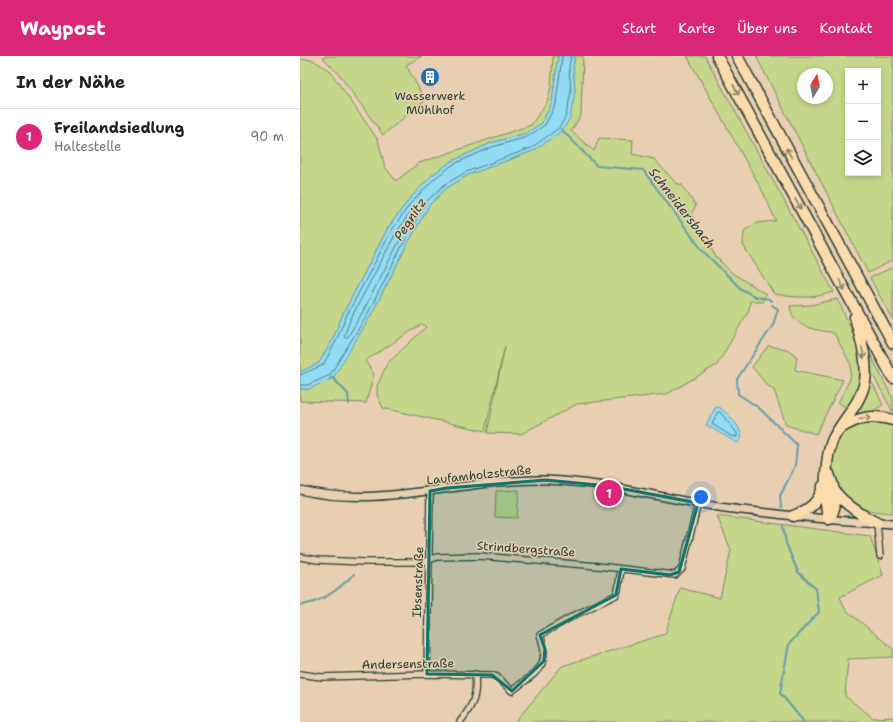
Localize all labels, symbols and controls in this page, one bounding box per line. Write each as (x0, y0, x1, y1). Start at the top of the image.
text: Waypost (20, 16, 105, 41)
text: Start (622, 19, 656, 37)
text: Karte (678, 19, 715, 37)
text: Über uns (737, 19, 797, 37)
text: Kontakt (819, 19, 873, 37)
building icon: Wasserwerk Mühlhof (419, 66, 441, 88)
north arrow (797, 68, 833, 104)
map controls (845, 68, 881, 176)
button: + (845, 68, 881, 104)
text: In der Nähe (16, 71, 125, 93)
one-way arrow (733, 84, 740, 96)
place label: Wasserwerk Mühlhof (394, 88, 466, 118)
button: − (845, 104, 881, 140)
text: Freilandsiedlung (54, 118, 184, 138)
text: 1 (26, 128, 32, 145)
text: 90 m (250, 128, 284, 145)
text: Haltestelle (54, 138, 121, 155)
button: layers (845, 140, 881, 176)
one-way arrow (785, 147, 793, 159)
water label: Schneidersbach (645, 164, 719, 252)
water label: Pegnitz (390, 194, 430, 244)
one-way arrow (795, 198, 803, 210)
one-way arrow (839, 279, 847, 291)
one-way arrow (859, 346, 867, 359)
one-way arrow (858, 414, 871, 422)
street label: Laufamholzstraße (426, 462, 532, 488)
pin: 1 (596, 478, 622, 508)
your location (691, 487, 711, 507)
street label: Strindbergstraße (476, 538, 576, 560)
street label: Ibsenstraße (409, 546, 427, 618)
street label: Andersenstraße (362, 655, 455, 673)

